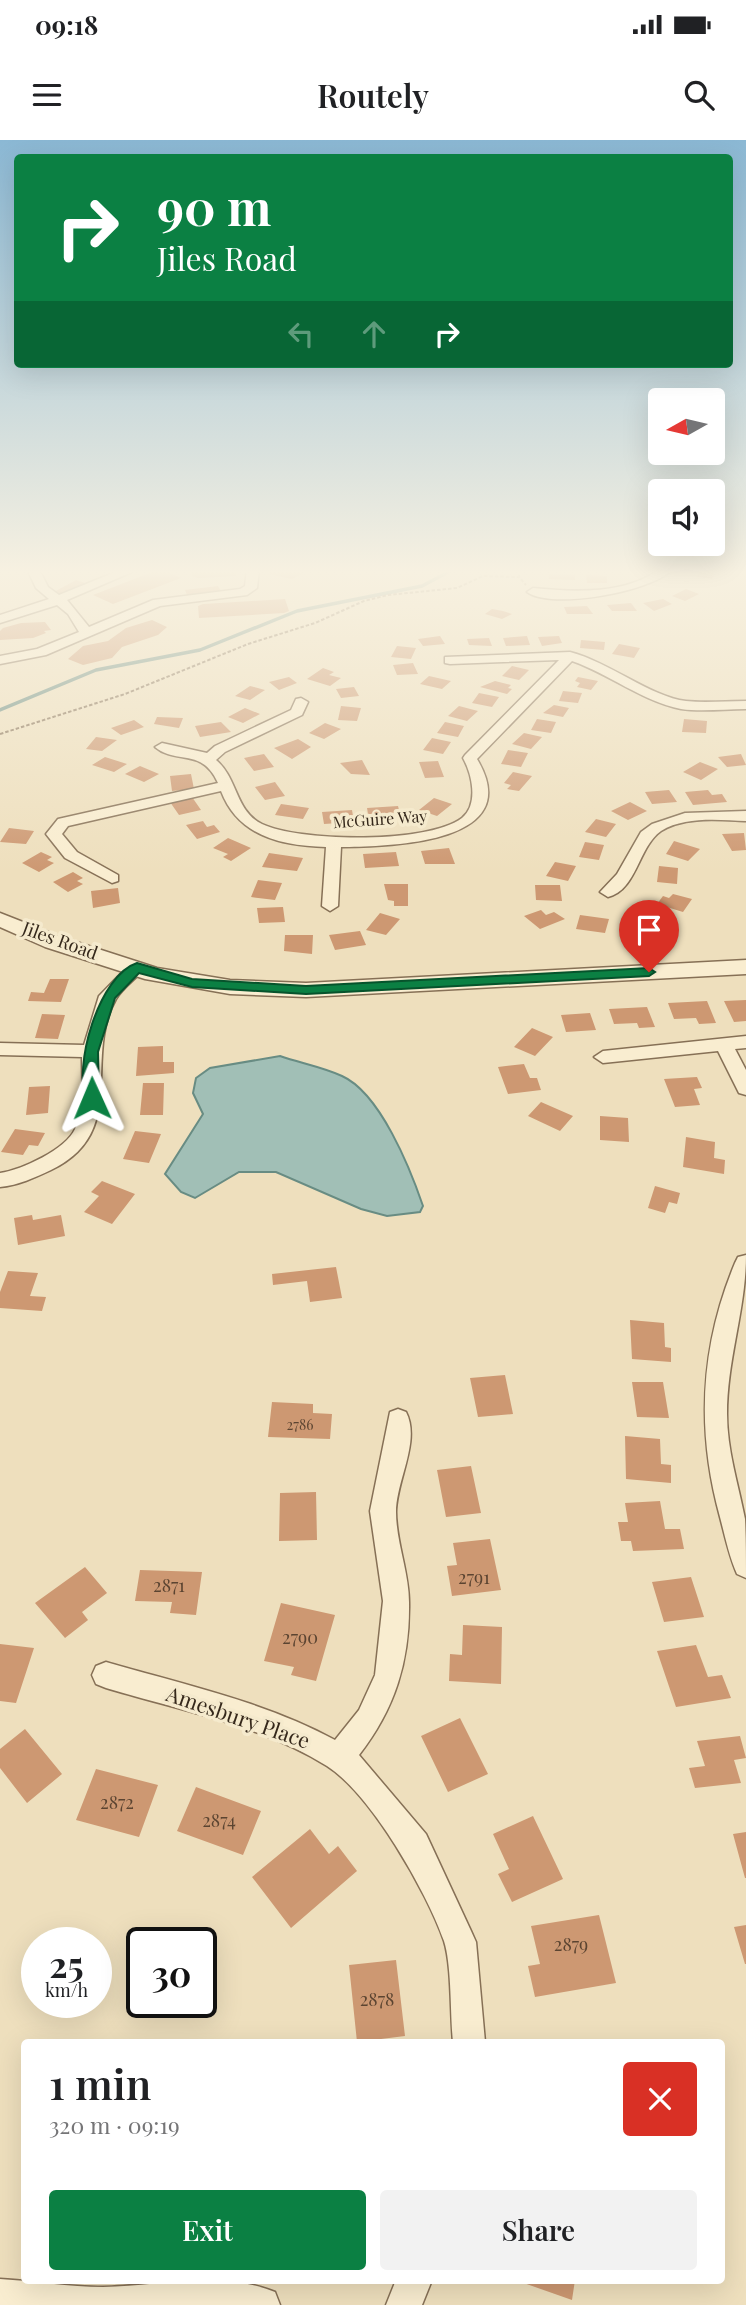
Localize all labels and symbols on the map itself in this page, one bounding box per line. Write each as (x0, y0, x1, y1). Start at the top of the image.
north arrow (648, 388, 724, 466)
street label: McGuire Way (332, 805, 428, 832)
pin (619, 900, 679, 972)
street label: Jiles Road (18, 915, 102, 965)
position arrow (55, 1061, 129, 1135)
house number: 2786 (287, 1415, 313, 1434)
house number: 2791 (458, 1565, 490, 1589)
house number: 2871 (153, 1573, 185, 1597)
house number: 2790 (282, 1625, 318, 1649)
street label: Amesbury Place (162, 1678, 314, 1754)
house number: 2872 (100, 1790, 134, 1814)
house number: 2874 (202, 1808, 236, 1832)
speed limit sign: 30 (126, 1927, 217, 2018)
house number: 2879 (554, 1932, 588, 1956)
house number: 2878 (360, 1987, 394, 2011)

